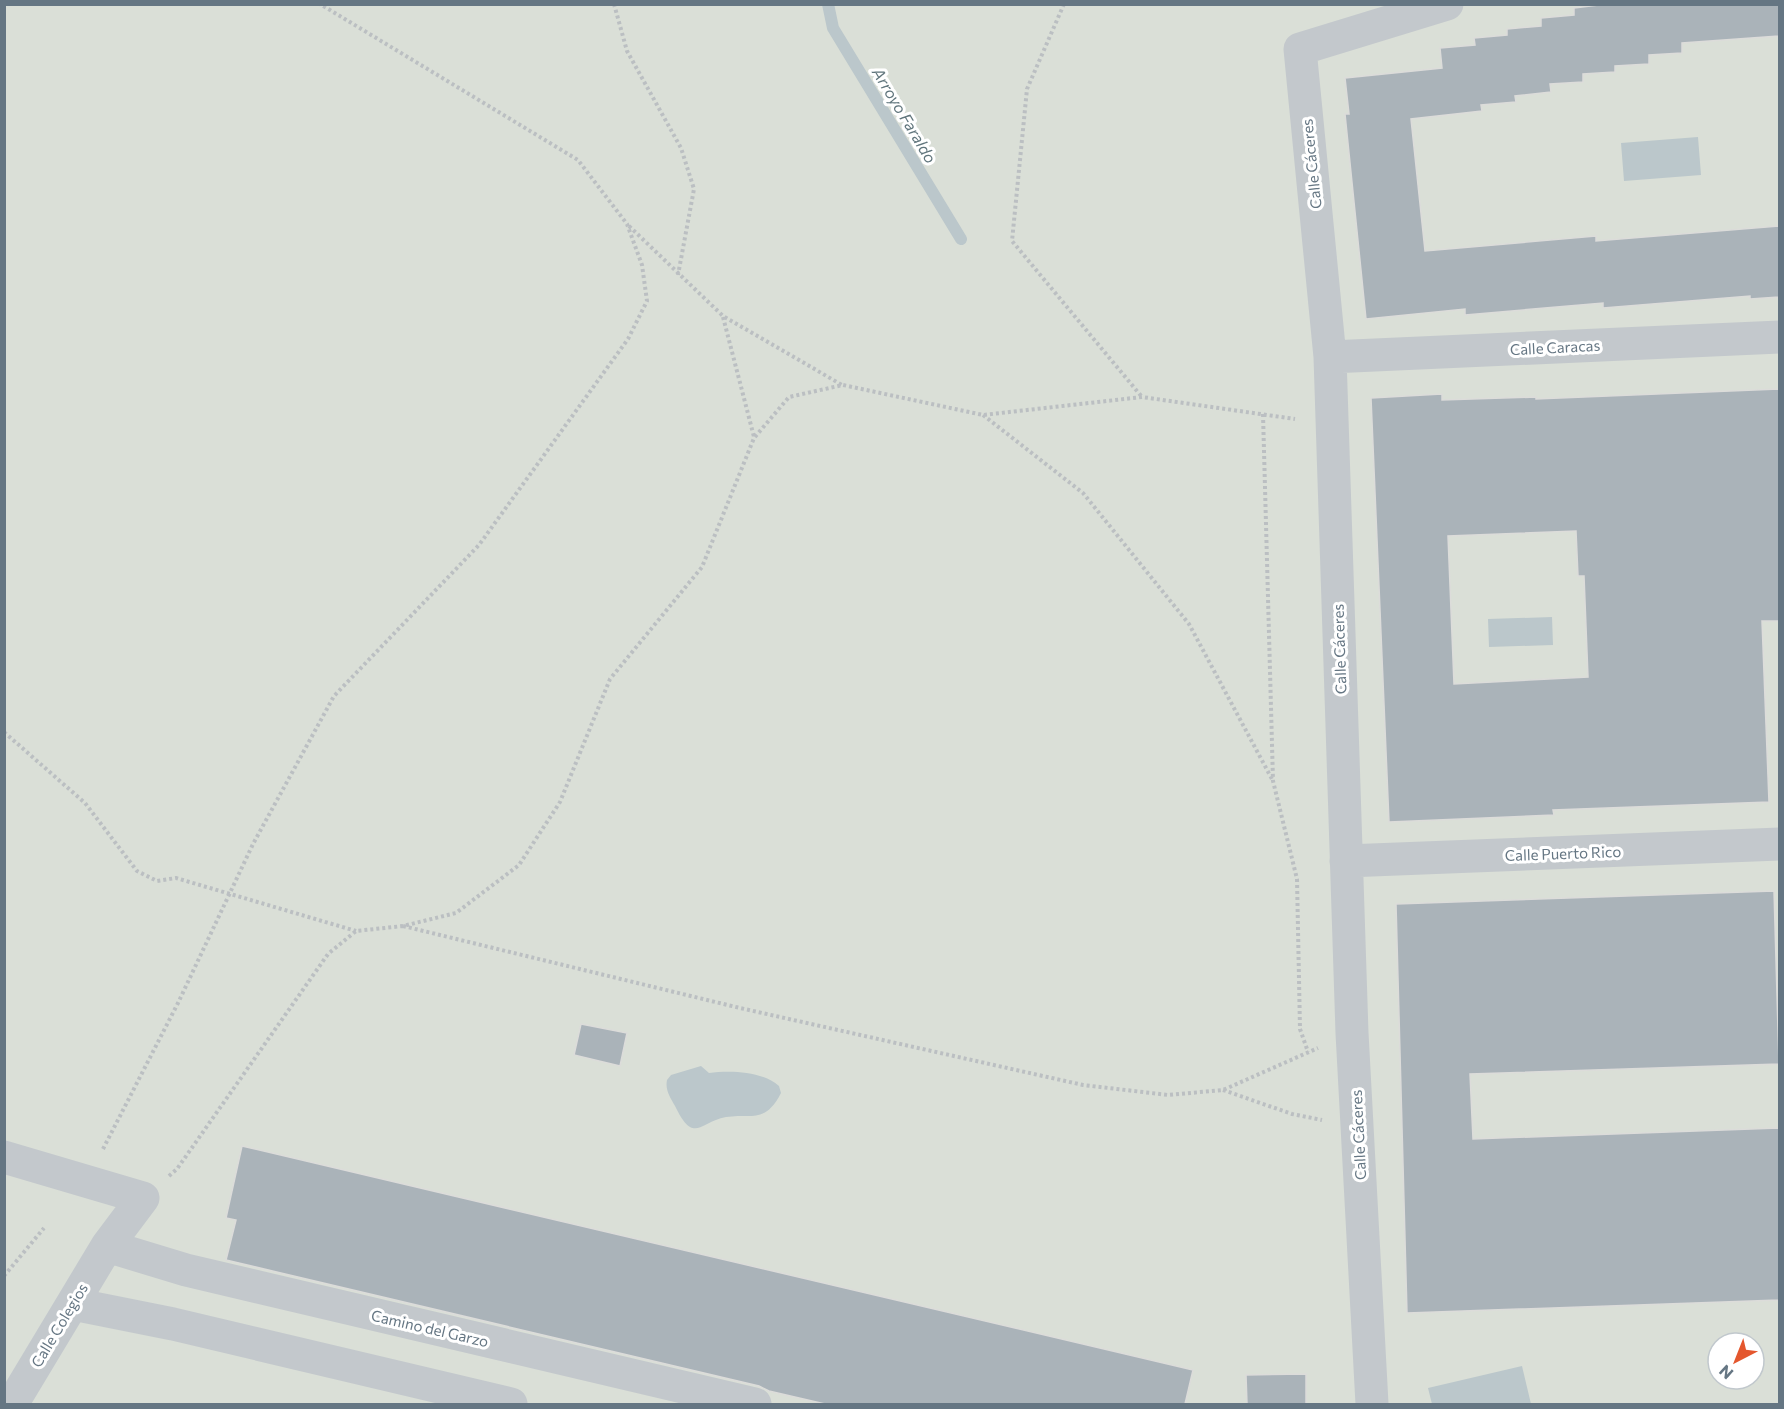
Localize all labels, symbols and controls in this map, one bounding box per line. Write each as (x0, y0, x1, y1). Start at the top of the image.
water label: Arroyo Faraldo (869, 63, 941, 166)
street label: Calle Cáceres (1297, 118, 1325, 210)
street label: Calle Caracas (1509, 336, 1601, 358)
street label: Calle Cáceres (1328, 603, 1350, 694)
street label: Calle Puerto Rico (1505, 842, 1622, 864)
street label: Calle Cáceres (1347, 1089, 1369, 1181)
street label: Calle Colegios (27, 1279, 91, 1370)
street label: Camino del Garzo (370, 1306, 491, 1350)
north arrow (1706, 1331, 1766, 1391)
text: N (1715, 1361, 1736, 1384)

